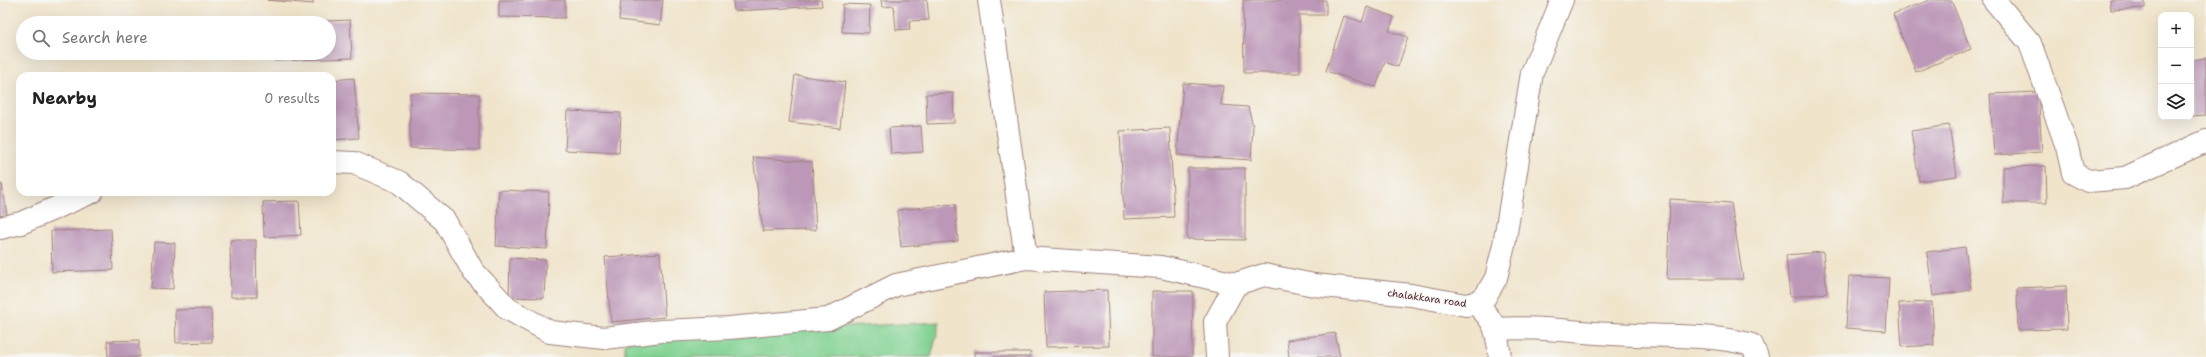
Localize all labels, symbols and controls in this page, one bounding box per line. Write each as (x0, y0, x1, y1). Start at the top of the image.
map controls (2158, 12, 2194, 120)
button: + (2158, 12, 2194, 48)
search box (16, 16, 336, 60)
icon: search (30, 27, 52, 49)
text: Search here (62, 28, 148, 48)
button: − (2158, 48, 2194, 84)
button: layers (2158, 84, 2194, 120)
text: Nearby (32, 87, 97, 109)
text: 0 results (264, 90, 320, 107)
street label: chalakkara road (1387, 286, 1468, 310)

